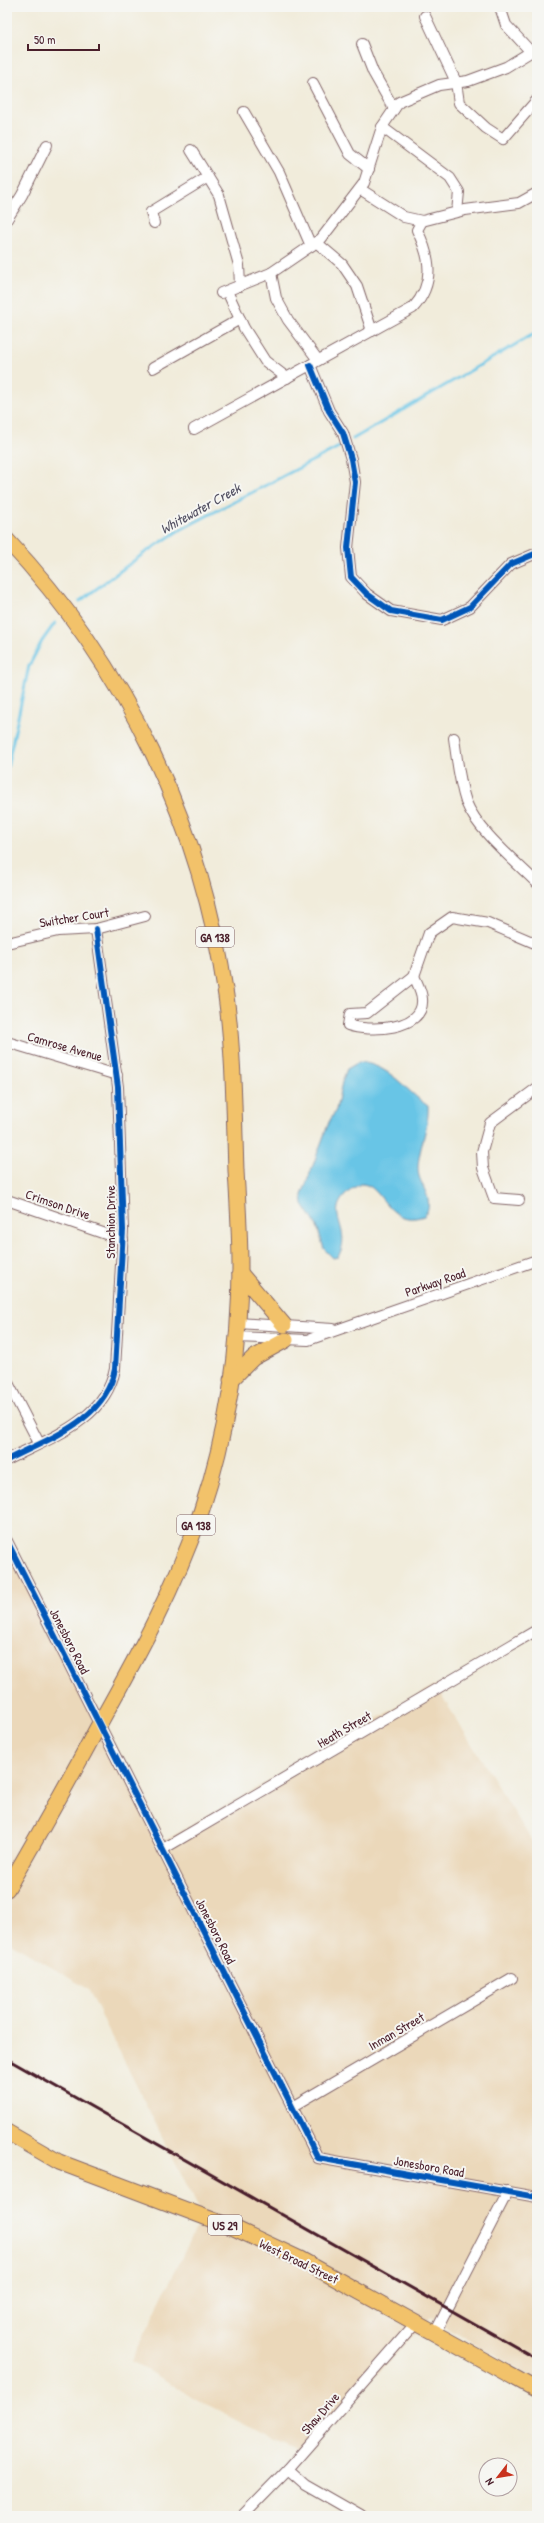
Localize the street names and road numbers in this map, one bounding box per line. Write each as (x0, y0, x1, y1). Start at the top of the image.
street label: Switcher Court (38, 903, 111, 931)
road number: GA 138 (196, 927, 234, 947)
street label: Camrose Avenue (25, 1027, 105, 1065)
street label: Crimson Drive (23, 1185, 93, 1223)
street label: Stanchion Drive (101, 1185, 119, 1259)
street label: Parkway Road (402, 1263, 468, 1301)
road number: GA 138 (177, 1515, 215, 1535)
street label: Jonesboro Road (46, 1605, 94, 1677)
street label: Heath Street (314, 1706, 375, 1752)
street label: Jonesboro Road (192, 1895, 240, 1967)
street label: Inman Street (365, 2007, 428, 2054)
street label: Jonesboro Road (392, 2151, 466, 2181)
road number: US 29 (208, 2215, 242, 2235)
street label: West Broad Street (256, 2234, 342, 2288)
street label: Shaw Drive (297, 2388, 343, 2438)

